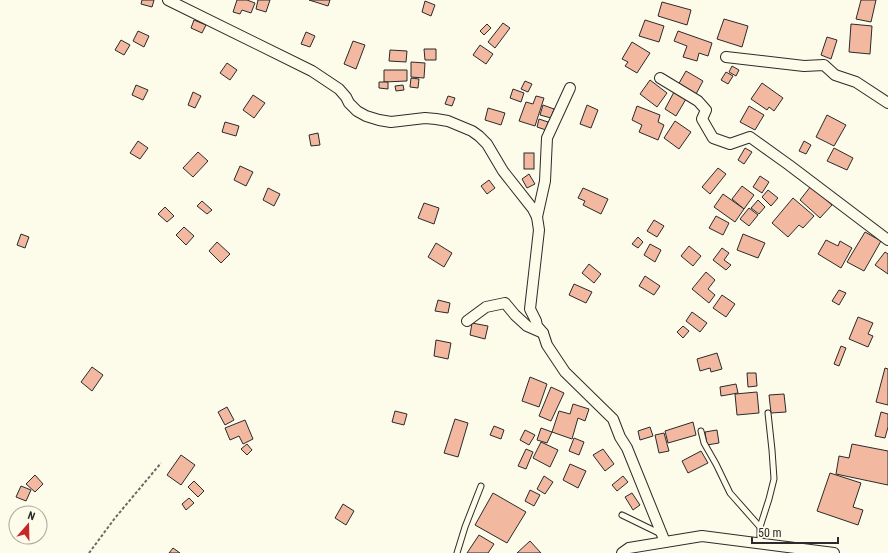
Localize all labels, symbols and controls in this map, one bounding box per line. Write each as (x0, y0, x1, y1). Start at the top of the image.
north arrow (8, 505, 48, 545)
text: N (26, 509, 37, 523)
scale bar (752, 519, 838, 545)
text: 50 m (758, 526, 782, 540)

